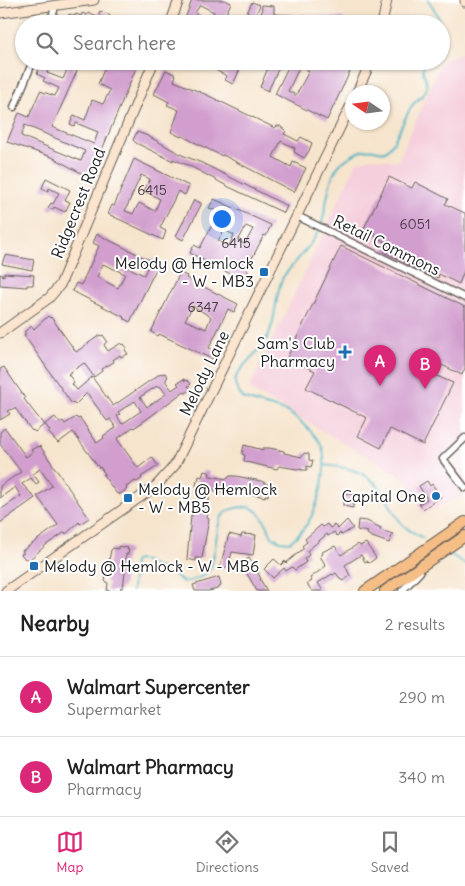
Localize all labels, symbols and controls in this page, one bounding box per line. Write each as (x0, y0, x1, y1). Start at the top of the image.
search box (15, 15, 450, 70)
icon: search (33, 29, 61, 57)
text: Search here (73, 31, 176, 55)
north arrow (345, 85, 390, 130)
street label: Ridgecrest Road (47, 145, 109, 261)
house number: 6415 (137, 181, 167, 199)
your location (209, 206, 235, 232)
street label: Retail Commons (330, 210, 444, 280)
house number: 6051 (400, 215, 430, 233)
house number: 6415 (221, 234, 251, 252)
place label: Melody @ Hemlock - W - MB3 (115, 253, 254, 291)
marker: Melody @ Hemlock - W - MB3 (258, 266, 270, 278)
house number: 6347 (188, 298, 219, 316)
street label: Melody Lane (175, 327, 233, 419)
place label: Sam's Club Pharmacy (257, 333, 335, 371)
pin: A (364, 345, 396, 386)
marker: Sam's Club Pharmacy (339, 346, 351, 358)
pin: B (409, 348, 441, 389)
place label: Melody @ Hemlock - W - MB5 (138, 479, 277, 517)
place label: Capital One (342, 486, 426, 506)
marker: Capital One (430, 490, 442, 502)
marker: Melody @ Hemlock - W - MB5 (122, 492, 134, 504)
place label: Melody @ Hemlock - W - MB6 (44, 556, 259, 576)
marker: Melody @ Hemlock - W - MB6 (28, 560, 40, 572)
text: Nearby (20, 610, 90, 637)
text: 2 results (385, 614, 445, 634)
text: Walmart Supercenter (67, 675, 250, 699)
text: A (31, 687, 41, 707)
text: 290 m (399, 687, 445, 707)
text: Supermarket (67, 699, 161, 719)
text: Walmart Pharmacy (67, 755, 234, 779)
text: B (31, 767, 41, 787)
text: 340 m (398, 767, 445, 787)
text: Pharmacy (67, 779, 142, 799)
tab: Map (56, 828, 84, 876)
tab: Directions (196, 828, 259, 876)
tab: Saved (371, 828, 409, 876)

